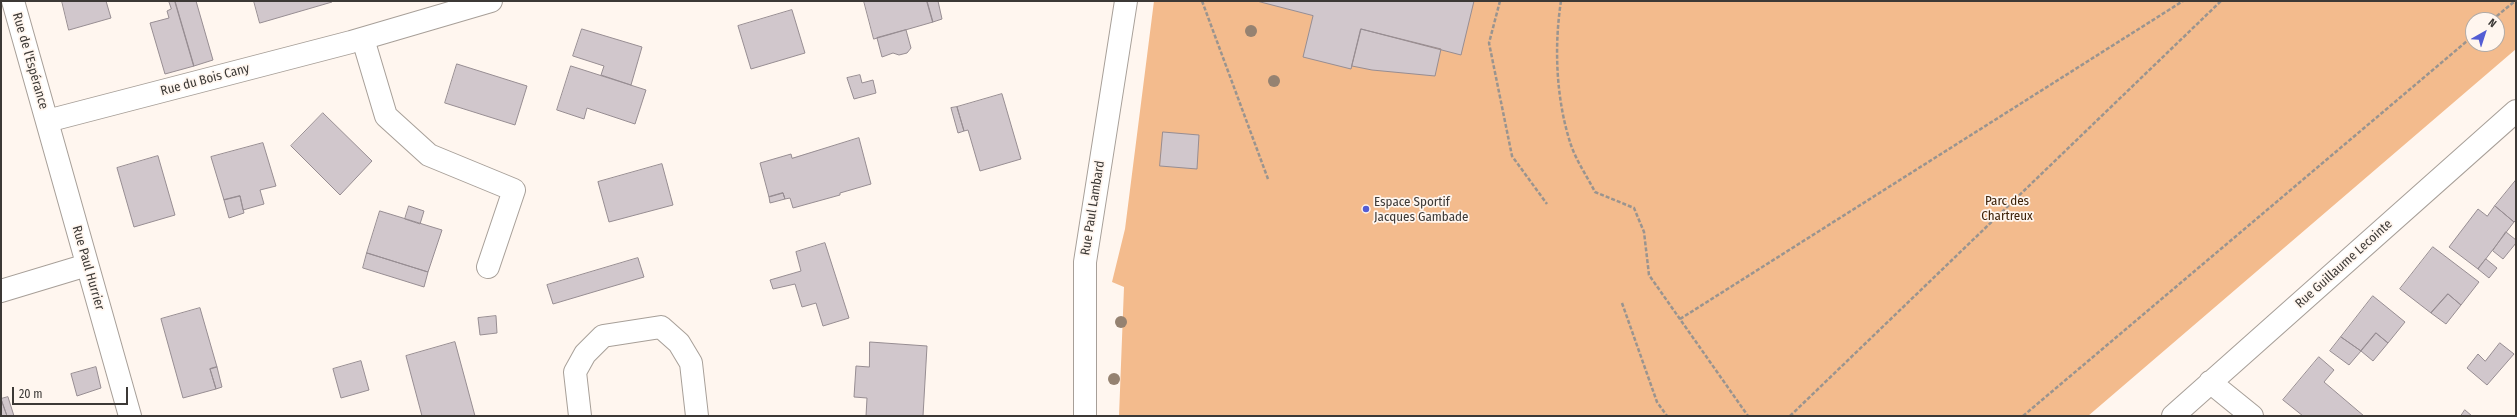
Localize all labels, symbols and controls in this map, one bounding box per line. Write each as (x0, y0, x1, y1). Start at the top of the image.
street label: Rue de l'Espérance (9, 11, 51, 111)
north arrow (2465, 12, 2505, 52)
text: N (2486, 16, 2499, 30)
street label: Rue du Bois Cany (159, 61, 251, 99)
street label: Rue Paul Lambard (1078, 160, 1108, 256)
park label: Parc des Chartreux (1981, 193, 2033, 224)
place label: Espace Sportif Jacques Gambade (1374, 194, 1468, 225)
marker: Espace Sportif Jacques Gambade (1361, 204, 1371, 214)
street label: Rue Guillaume Lecointe (2292, 216, 2396, 312)
street label: Rue Paul Hurrier (68, 224, 108, 312)
scale bar (14, 379, 130, 405)
text: 20 m (19, 387, 43, 401)

